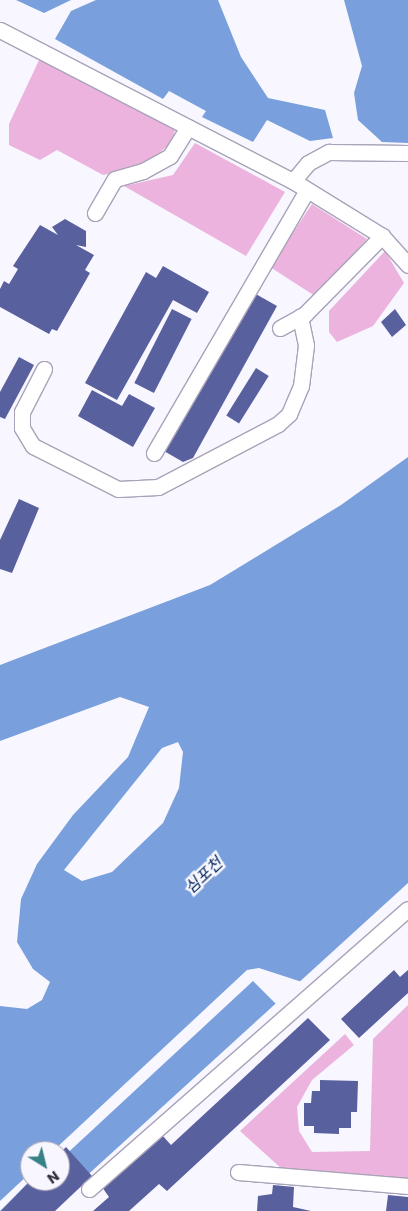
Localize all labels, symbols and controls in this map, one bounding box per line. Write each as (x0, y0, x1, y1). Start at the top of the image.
water label: 심포천 (181, 854, 227, 898)
north arrow (20, 1141, 70, 1191)
text: N (43, 1166, 63, 1189)

